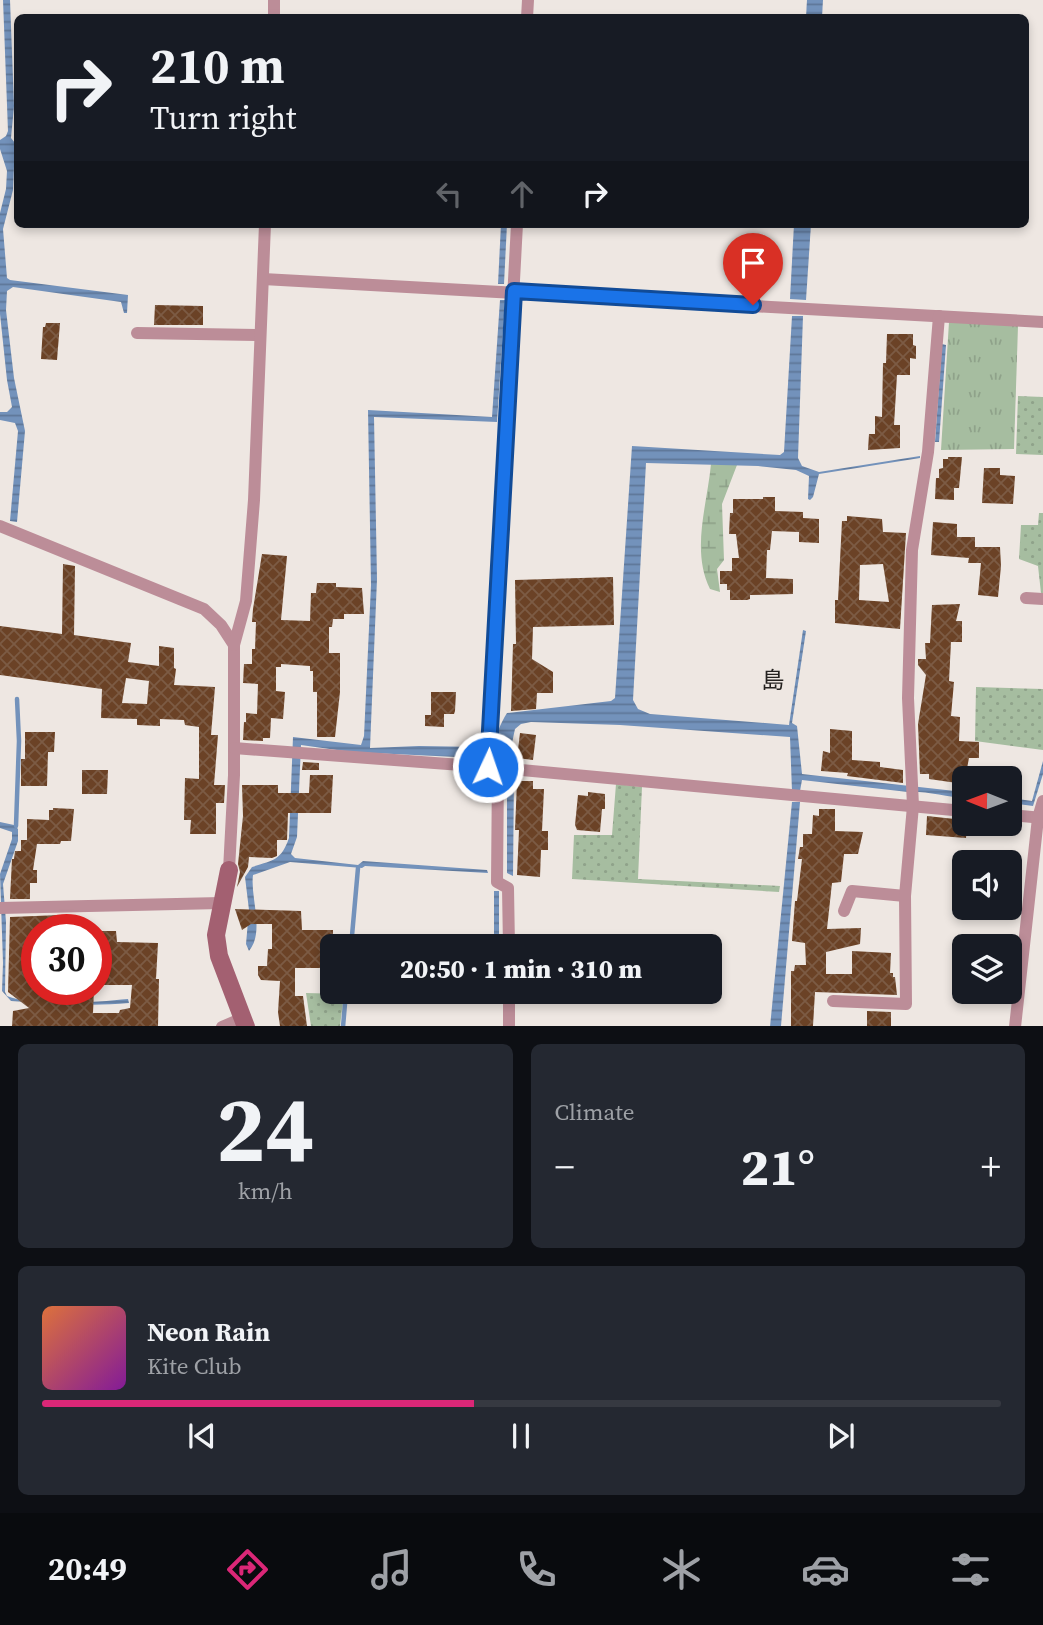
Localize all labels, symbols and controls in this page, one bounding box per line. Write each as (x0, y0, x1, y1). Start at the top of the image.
text: 210 m (150, 32, 285, 99)
icon: right (35, 42, 126, 133)
text: Turn right (150, 96, 296, 140)
icon: left (430, 175, 468, 213)
icon: ahead (503, 175, 541, 213)
icon: right (576, 175, 614, 213)
pin (723, 233, 783, 305)
icon: arrive (734, 244, 772, 282)
district label: 島 (762, 664, 785, 696)
position arrow (451, 730, 525, 804)
north arrow (952, 766, 1022, 836)
map controls (952, 766, 1022, 1004)
button: sound (952, 850, 1022, 920)
speed limit sign: 30 (21, 914, 112, 1005)
button: layers (952, 934, 1022, 1004)
text: 20:50 · 1 min · 310 m (400, 951, 642, 987)
text: 24 (216, 1067, 315, 1191)
text: Climate (555, 1096, 634, 1128)
text: 21° (741, 1131, 815, 1202)
text: − (555, 1141, 575, 1193)
text: + (981, 1141, 1001, 1193)
text: km/h (238, 1175, 293, 1207)
text: Neon Rain (147, 1314, 270, 1350)
text: Kite Club (147, 1350, 242, 1382)
icon: previous (183, 1417, 221, 1455)
icon: pause (502, 1417, 540, 1455)
icon: next (822, 1417, 860, 1455)
icon: directions (223, 1545, 272, 1594)
icon: music (367, 1545, 416, 1594)
icon: phone (512, 1545, 561, 1594)
icon: climate (657, 1545, 706, 1594)
icon: car (801, 1545, 850, 1594)
icon: filters (946, 1545, 995, 1594)
text: 20:49 (48, 1547, 127, 1591)

